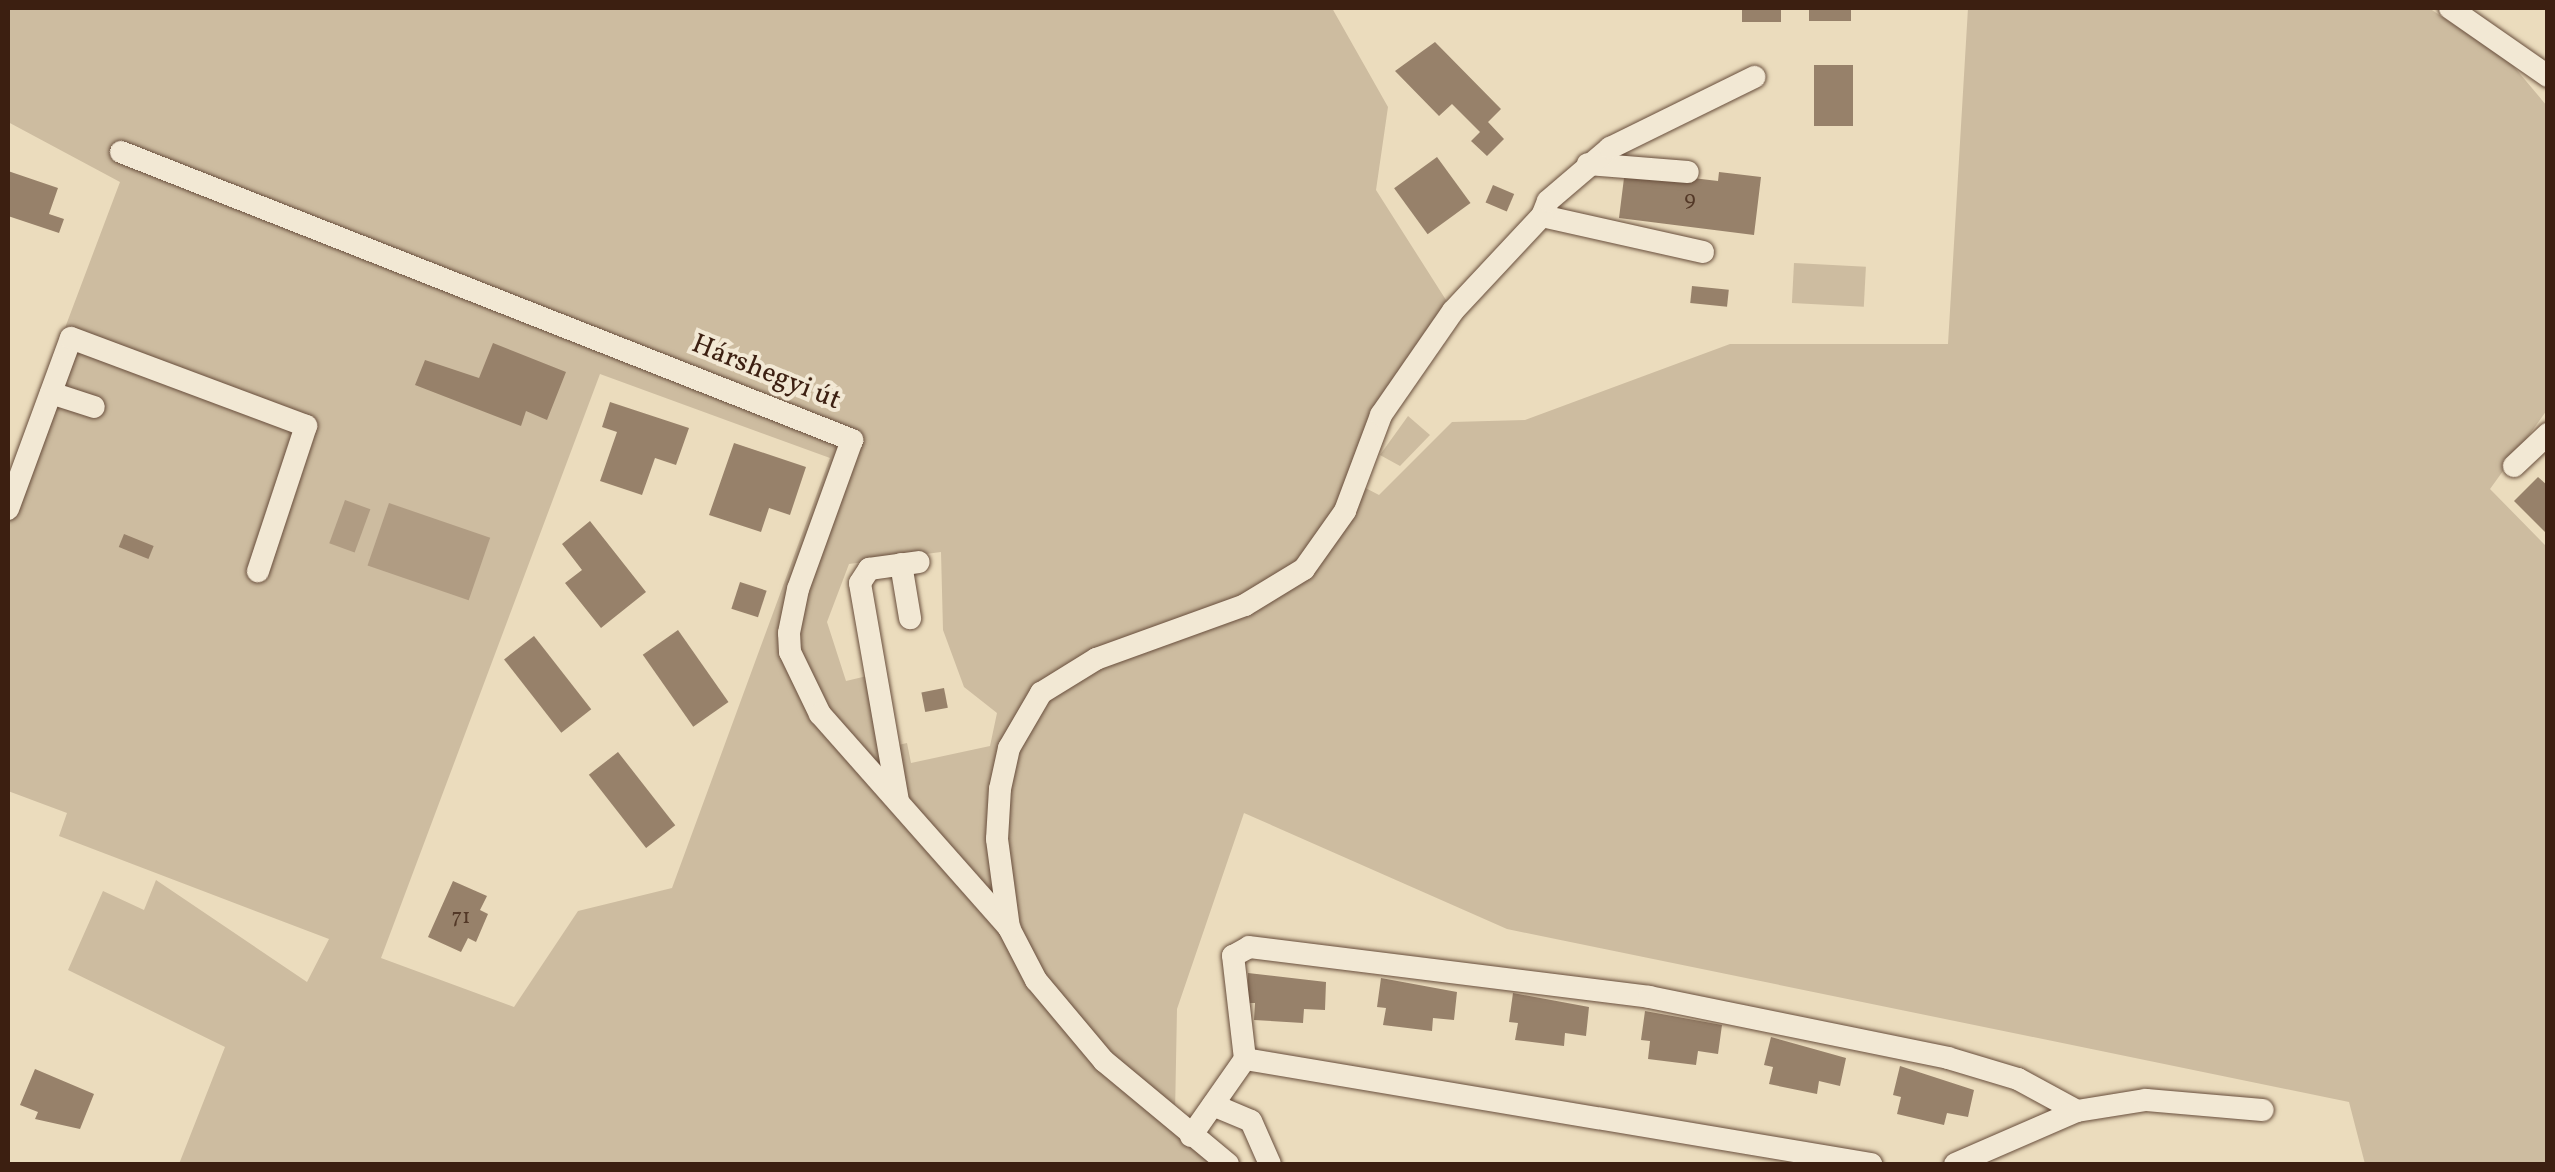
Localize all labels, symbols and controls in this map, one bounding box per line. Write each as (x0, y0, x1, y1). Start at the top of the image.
house number: 9 (1684, 187, 1696, 213)
street label: Hárshegyi út (687, 328, 845, 418)
house number: 71 (451, 905, 471, 931)

